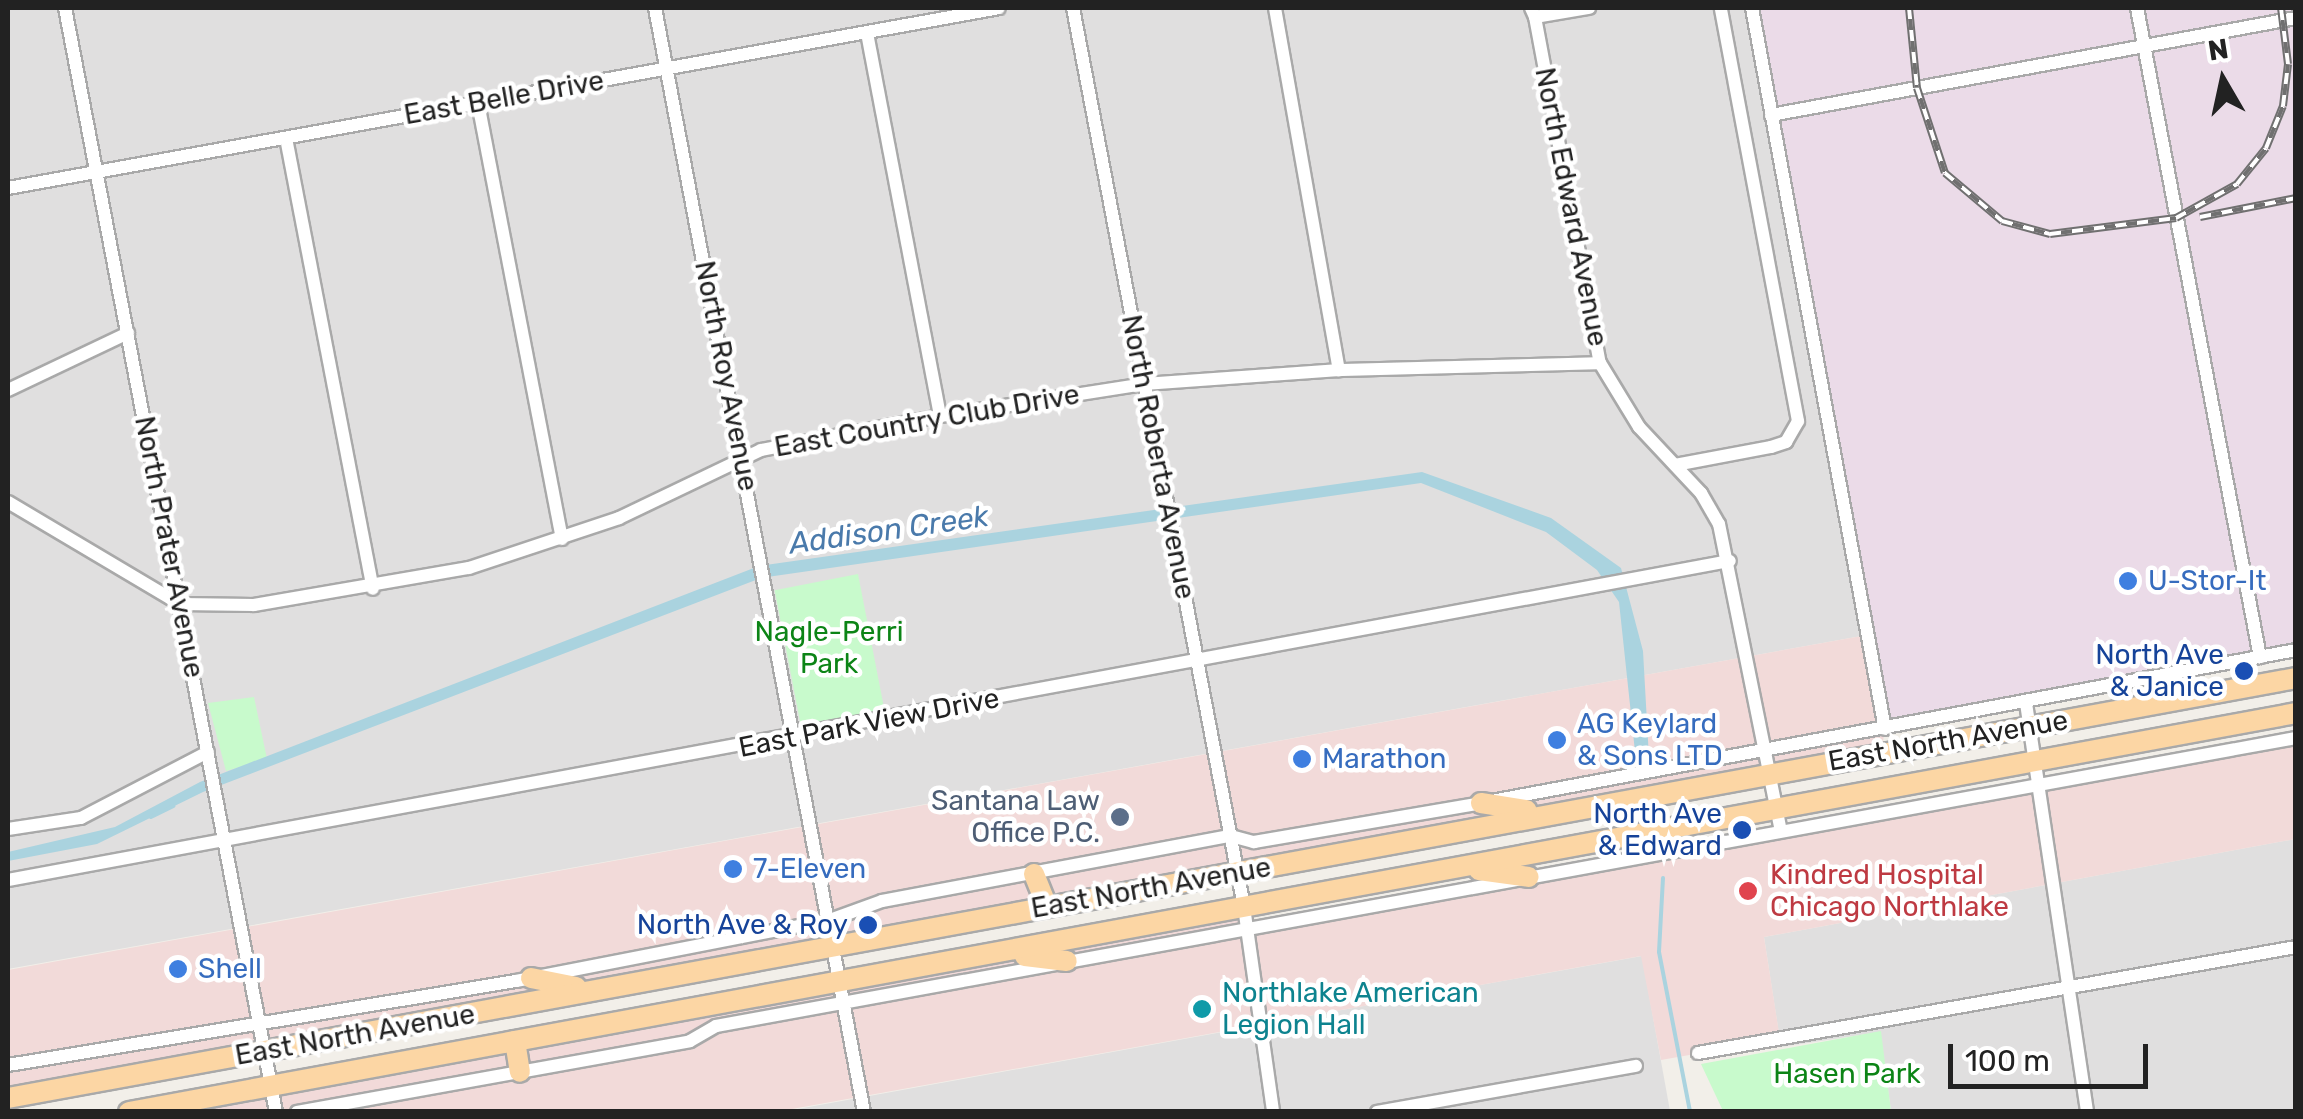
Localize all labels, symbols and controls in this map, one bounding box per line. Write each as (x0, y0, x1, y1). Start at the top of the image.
north arrow (2173, 30, 2273, 130)
text: N (2206, 32, 2231, 68)
street label: East Belle Drive (401, 64, 607, 132)
street label: North Edward Avenue (1527, 64, 1615, 350)
street label: North Roy Avenue (687, 257, 765, 495)
street label: North Roberta Avenue (1114, 312, 1202, 602)
street label: East Country Club Drive (771, 378, 1083, 464)
street label: North Prater Avenue (127, 413, 211, 681)
water label: Addison Creek (787, 498, 991, 562)
place label: U-Stor-It (2148, 564, 2266, 598)
marker: U-Stor-It (2117, 570, 2139, 592)
park label: Nagle-Perri Park (755, 615, 903, 681)
place label: North Ave & Janice (2094, 638, 2224, 704)
marker: North Ave & Janice (2233, 660, 2255, 682)
street label: East Park View Drive (735, 681, 1003, 765)
street label: East North Avenue (1825, 703, 2071, 779)
place label: AG Keylard & Sons LTD (1577, 707, 1723, 773)
marker: AG Keylard & Sons LTD (1546, 729, 1568, 751)
place label: Marathon (1322, 742, 1446, 776)
marker: Marathon (1291, 748, 1313, 770)
place label: Santana Law Office P.C. (931, 784, 1100, 850)
place label: North Ave & Edward (1592, 797, 1722, 863)
marker: Santana Law Office P.C. (1109, 806, 1131, 828)
marker: North Ave & Edward (1731, 819, 1753, 841)
street label: East North Avenue (1028, 850, 1274, 926)
place label: 7-Eleven (753, 852, 866, 886)
marker: 7-Eleven (722, 858, 744, 880)
place label: Kindred Hospital Chicago Northlake (1770, 858, 2009, 924)
marker: Kindred Hospital Chicago Northlake (1735, 878, 1761, 904)
place label: North Ave & Roy (636, 908, 848, 942)
marker: North Ave & Roy (857, 914, 879, 936)
place label: Shell (198, 952, 262, 986)
marker: Shell (167, 958, 189, 980)
place label: Northlake American Legion Hall (1222, 976, 1479, 1042)
street label: East North Avenue (232, 997, 478, 1073)
marker: Northlake American Legion Hall (1191, 998, 1213, 1020)
scale bar (1953, 1024, 2153, 1086)
text: 100 m (1965, 1043, 2050, 1079)
park label: Hasen Park (1773, 1057, 1921, 1091)

